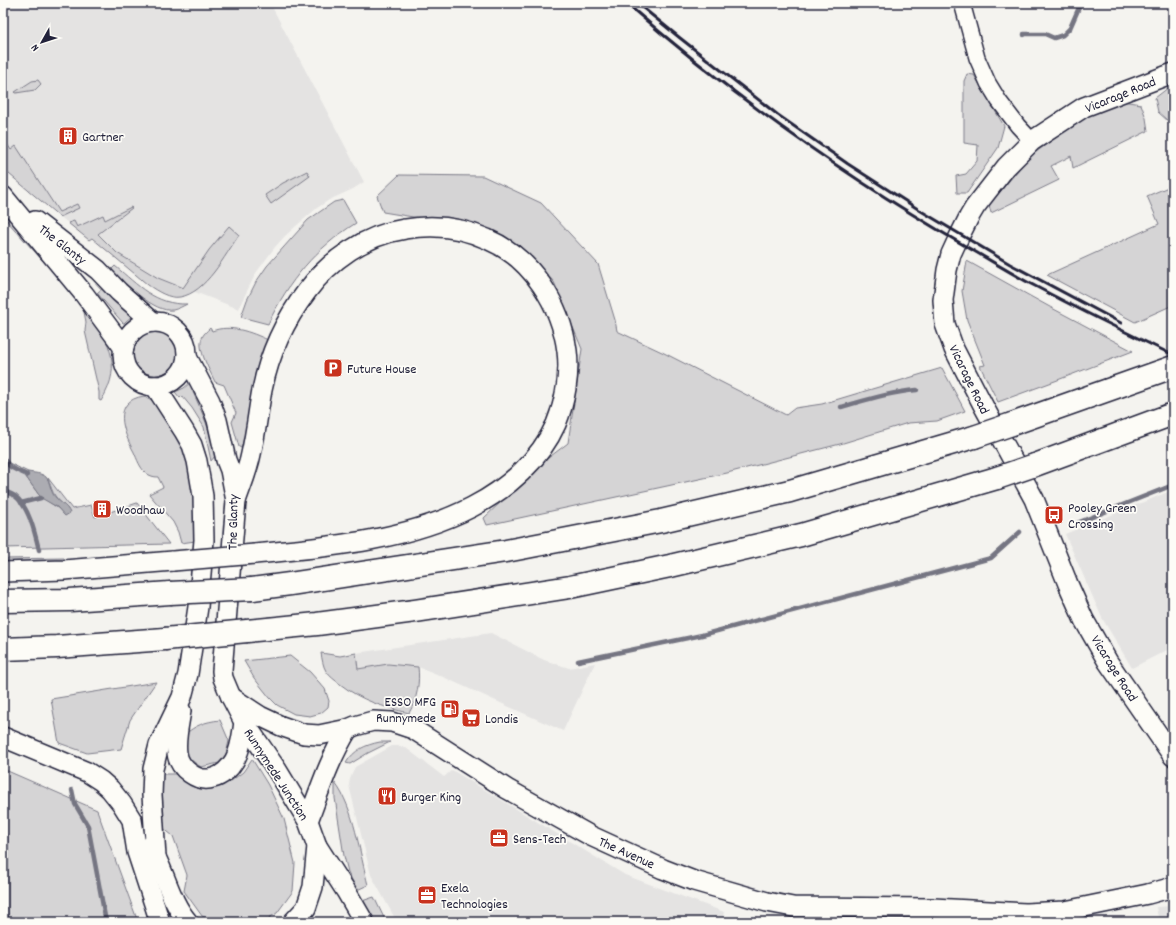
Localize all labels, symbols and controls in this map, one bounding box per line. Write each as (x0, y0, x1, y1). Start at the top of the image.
north arrow (22, 22, 62, 62)
text: N (28, 39, 44, 54)
street label: Vicarage Road (1082, 73, 1159, 119)
building icon: Gartner (57, 125, 79, 147)
place label: Gartner (82, 128, 125, 148)
street label: The Glanty (34, 221, 90, 271)
street label: Vicarage Road (943, 342, 994, 418)
parking icon: Future House (322, 357, 344, 379)
place label: Future House (347, 360, 417, 380)
street label: The Glanty (224, 494, 244, 550)
building icon: Woodhaw (91, 498, 113, 520)
place label: Pooley Green Crossing (1068, 499, 1136, 535)
place label: Woodhaw (116, 501, 165, 521)
bus stop icon: Pooley Green Crossing (1043, 504, 1065, 526)
street label: Vicarage Road (1085, 632, 1142, 706)
place label: ESSO MFG Runnymede (376, 693, 436, 729)
fuel station icon: ESSO MFG Runnymede (439, 698, 461, 720)
supermarket icon: Londis (460, 707, 482, 729)
place label: Londis (485, 710, 519, 730)
street label: Runnymede Junction (238, 725, 313, 825)
restaurant icon: Burger King (376, 785, 398, 807)
place label: Burger King (401, 788, 461, 808)
office icon: Sens-Tech (488, 827, 510, 849)
place label: Sens-Tech (513, 830, 566, 850)
street label: The Avenue (595, 833, 658, 875)
place label: Exela Technologies (441, 879, 508, 915)
office icon: Exela Technologies (416, 884, 438, 906)

